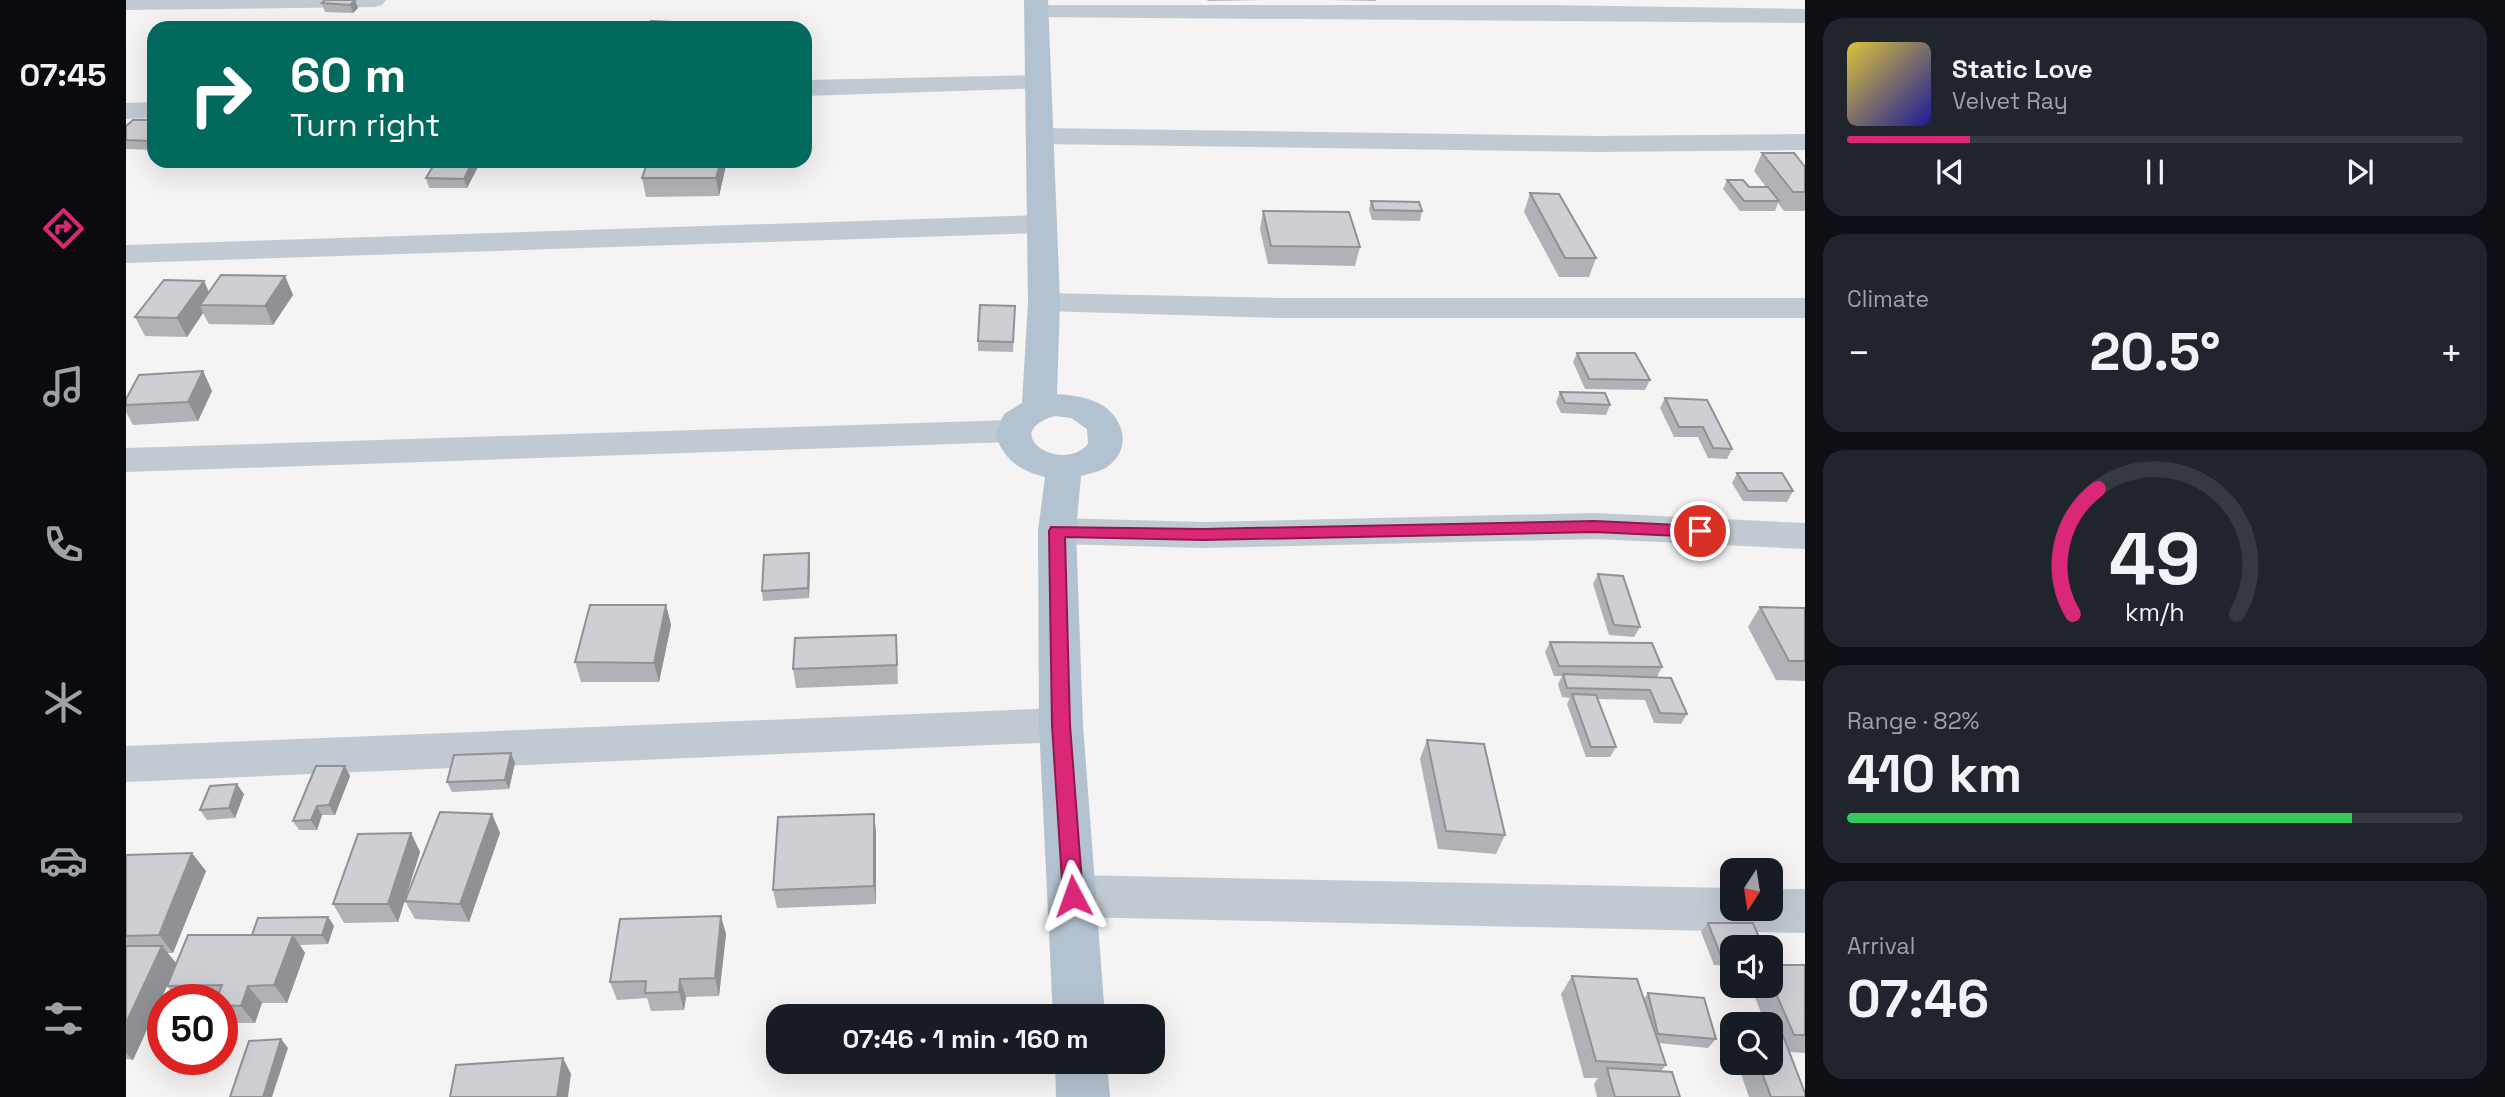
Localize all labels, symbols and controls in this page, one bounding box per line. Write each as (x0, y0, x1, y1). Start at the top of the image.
text: 60 m (290, 44, 406, 106)
icon: right (175, 49, 266, 140)
text: Static Love (1952, 52, 2093, 86)
text: 07:45 (20, 55, 106, 95)
text: Velvet Ray (1952, 86, 2068, 116)
text: Turn right (290, 105, 440, 145)
icon: previous (1931, 153, 1969, 191)
icon: pause (2136, 153, 2174, 191)
icon: next (2341, 153, 2379, 191)
icon: directions (39, 204, 88, 253)
text: Climate (1847, 284, 1929, 314)
text: 20.5° (2089, 319, 2221, 385)
text: − (1847, 329, 1871, 377)
text: + (2439, 329, 2463, 377)
icon: music (39, 362, 88, 411)
pin (1670, 501, 1730, 561)
icon: arrive (1681, 512, 1719, 550)
text: 49 (2109, 513, 2201, 606)
icon: phone (39, 520, 88, 569)
text: km/h (2125, 596, 2185, 628)
icon: climate (39, 678, 88, 727)
text: Range · 82% (1847, 706, 1979, 736)
text: 410 km (1847, 741, 2022, 807)
icon: car (39, 836, 88, 885)
north arrow (1720, 858, 1783, 920)
map controls (1720, 858, 1783, 1075)
position arrow (1036, 859, 1110, 933)
text: Arrival (1847, 931, 1915, 961)
button: sound (1720, 935, 1783, 998)
text: 07:46 (1847, 966, 1989, 1032)
speed limit sign: 50 (147, 984, 238, 1075)
icon: filters (39, 994, 88, 1043)
button: search (1720, 1012, 1783, 1075)
text: 07:46 · 1 min · 160 m (843, 1022, 1088, 1056)

